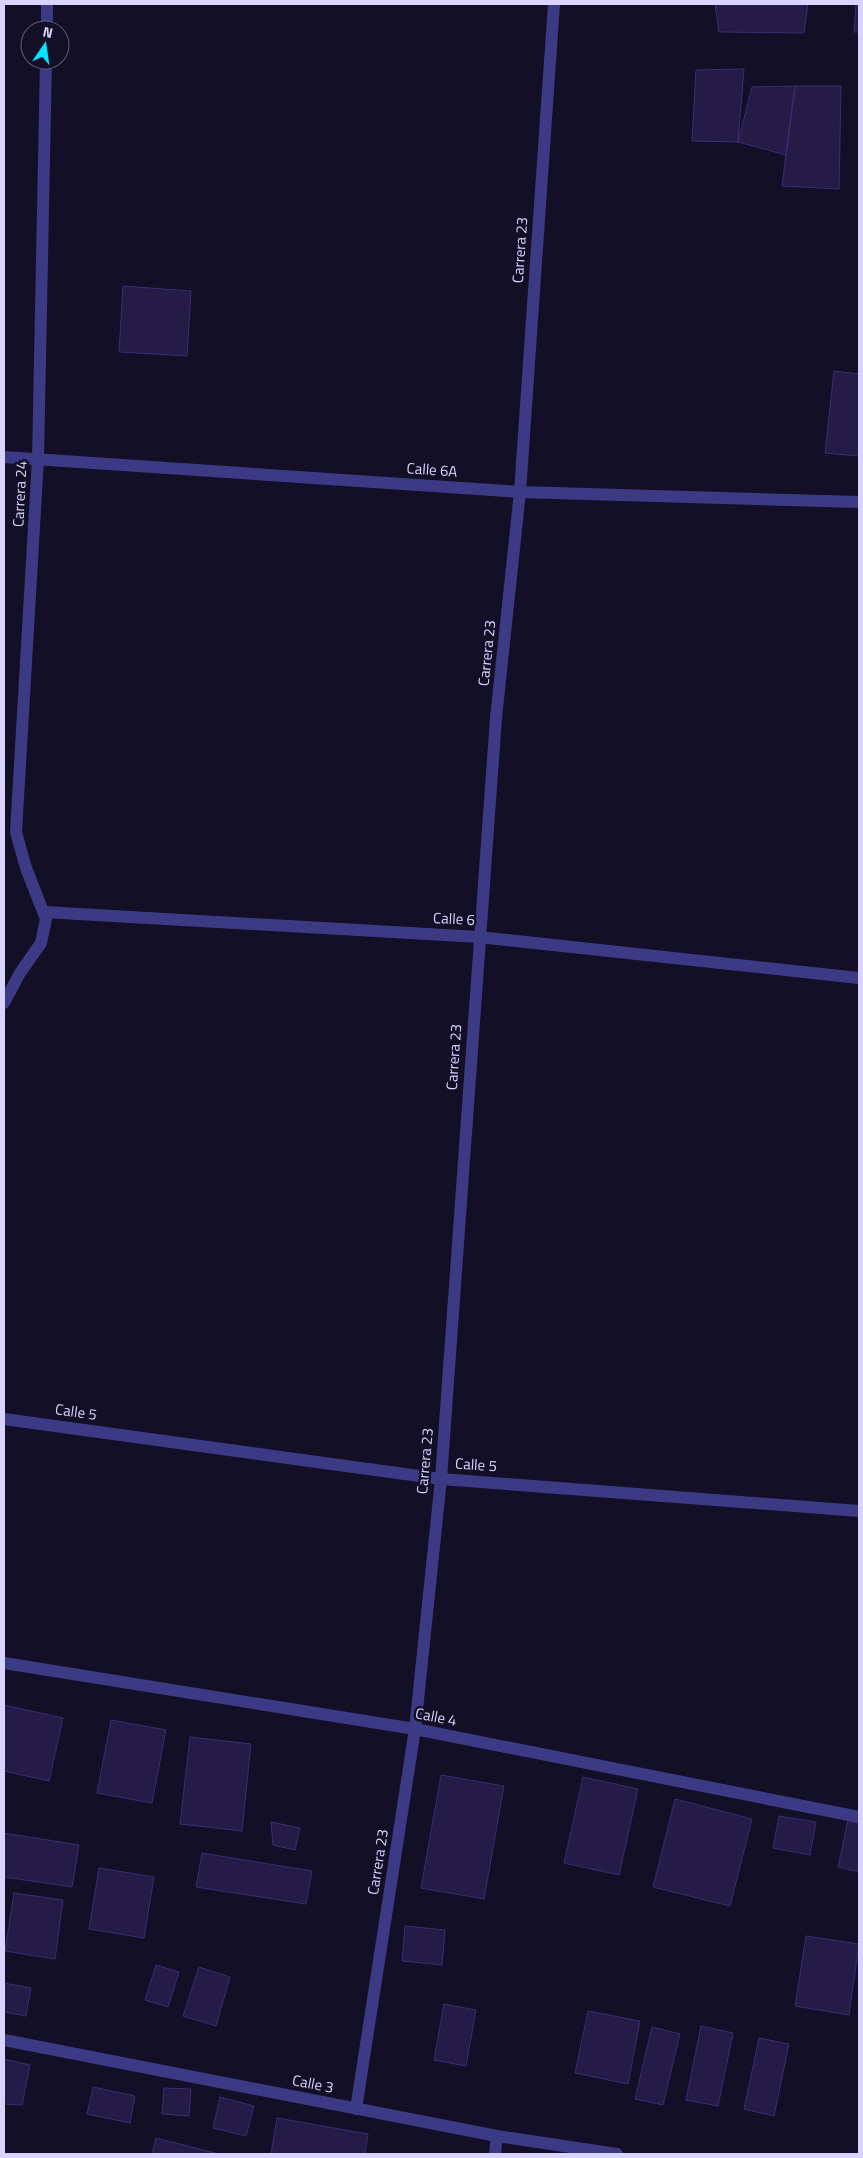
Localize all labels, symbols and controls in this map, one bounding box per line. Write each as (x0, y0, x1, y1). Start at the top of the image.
north arrow (20, 20, 70, 70)
text: N (41, 21, 55, 43)
street label: Carrera 23 (506, 216, 533, 284)
street label: Calle 6A (406, 456, 458, 483)
street label: Carrera 24 (6, 460, 33, 528)
street label: Carrera 23 (472, 619, 501, 687)
street label: Calle 6 (433, 906, 476, 931)
street label: Carrera 23 (440, 1023, 467, 1091)
street label: Calle 5 (54, 1397, 98, 1426)
street label: Carrera 23 (410, 1427, 439, 1495)
street label: Calle 5 (454, 1452, 498, 1477)
street label: Calle 4 (413, 1701, 459, 1732)
street label: Carrera 23 (361, 1827, 394, 1896)
street label: Calle 3 (290, 2068, 336, 2099)

